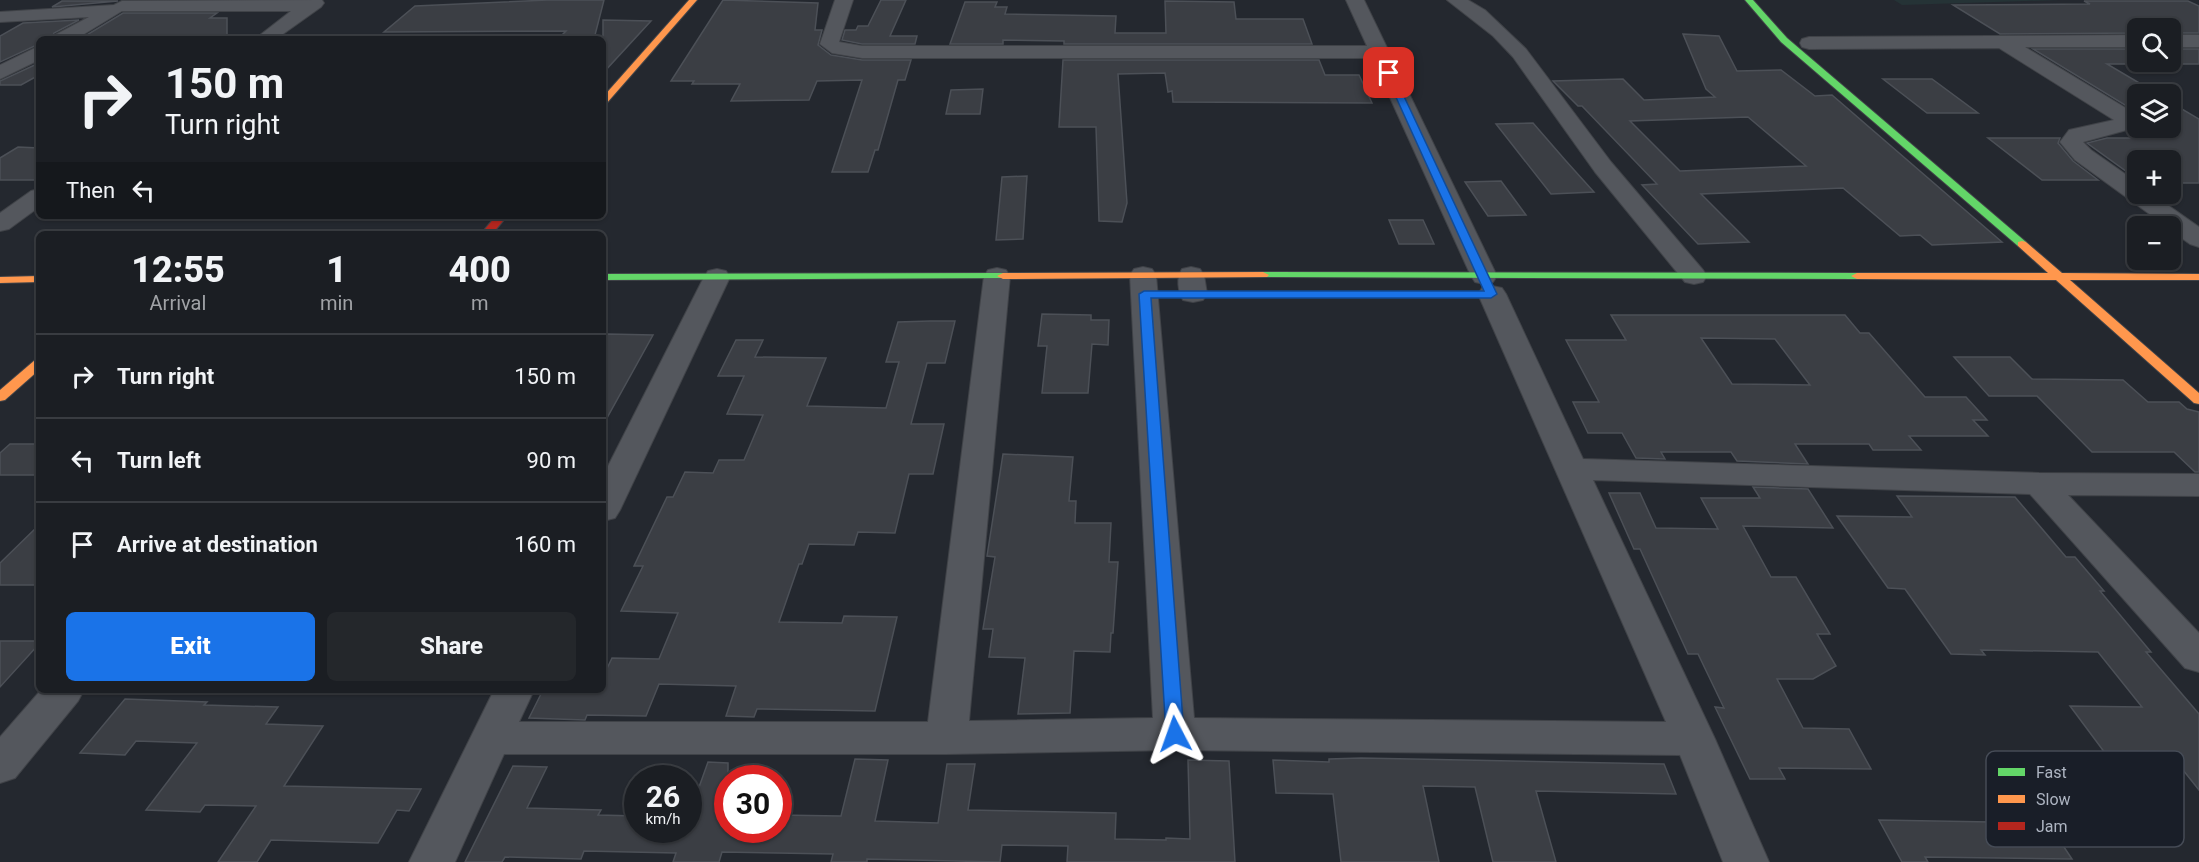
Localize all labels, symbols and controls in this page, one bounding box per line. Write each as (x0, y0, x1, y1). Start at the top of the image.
map controls (2127, 18, 2181, 270)
button: search (2127, 18, 2181, 72)
pin (1363, 47, 1414, 98)
icon: arrive (1372, 56, 1405, 89)
text: 150 m (165, 59, 284, 108)
icon: right (66, 60, 144, 138)
button: layers (2127, 84, 2181, 138)
text: Turn right (165, 109, 280, 141)
button: + (2127, 150, 2181, 204)
icon: left (127, 174, 160, 207)
text: Then (66, 178, 115, 203)
button: − (2127, 216, 2181, 270)
text: 12:55 (131, 249, 225, 291)
text: 1 (326, 249, 347, 291)
text: 400 (449, 249, 511, 291)
text: Arrival (150, 291, 206, 315)
text: min (320, 291, 353, 315)
text: m (471, 291, 488, 315)
icon: right (66, 360, 99, 393)
text: Turn right (117, 364, 214, 389)
text: 150 m (514, 364, 576, 389)
icon: left (66, 444, 99, 477)
text: Turn left (117, 448, 201, 473)
text: 90 m (527, 448, 576, 473)
icon: arrive (66, 528, 99, 561)
text: Arrive at destination (117, 532, 318, 557)
text: 160 m (514, 532, 576, 557)
button: Exit (66, 612, 315, 681)
button: Share (327, 612, 576, 681)
position arrow (1143, 702, 1207, 766)
legend (1986, 751, 2184, 847)
text: Fast (2036, 763, 2067, 782)
speed limit sign: 30 (714, 765, 792, 843)
text: 26 (646, 779, 680, 814)
text: Slow (2036, 790, 2071, 809)
text: km/h (645, 810, 681, 828)
text: Jam (2036, 817, 2068, 836)

